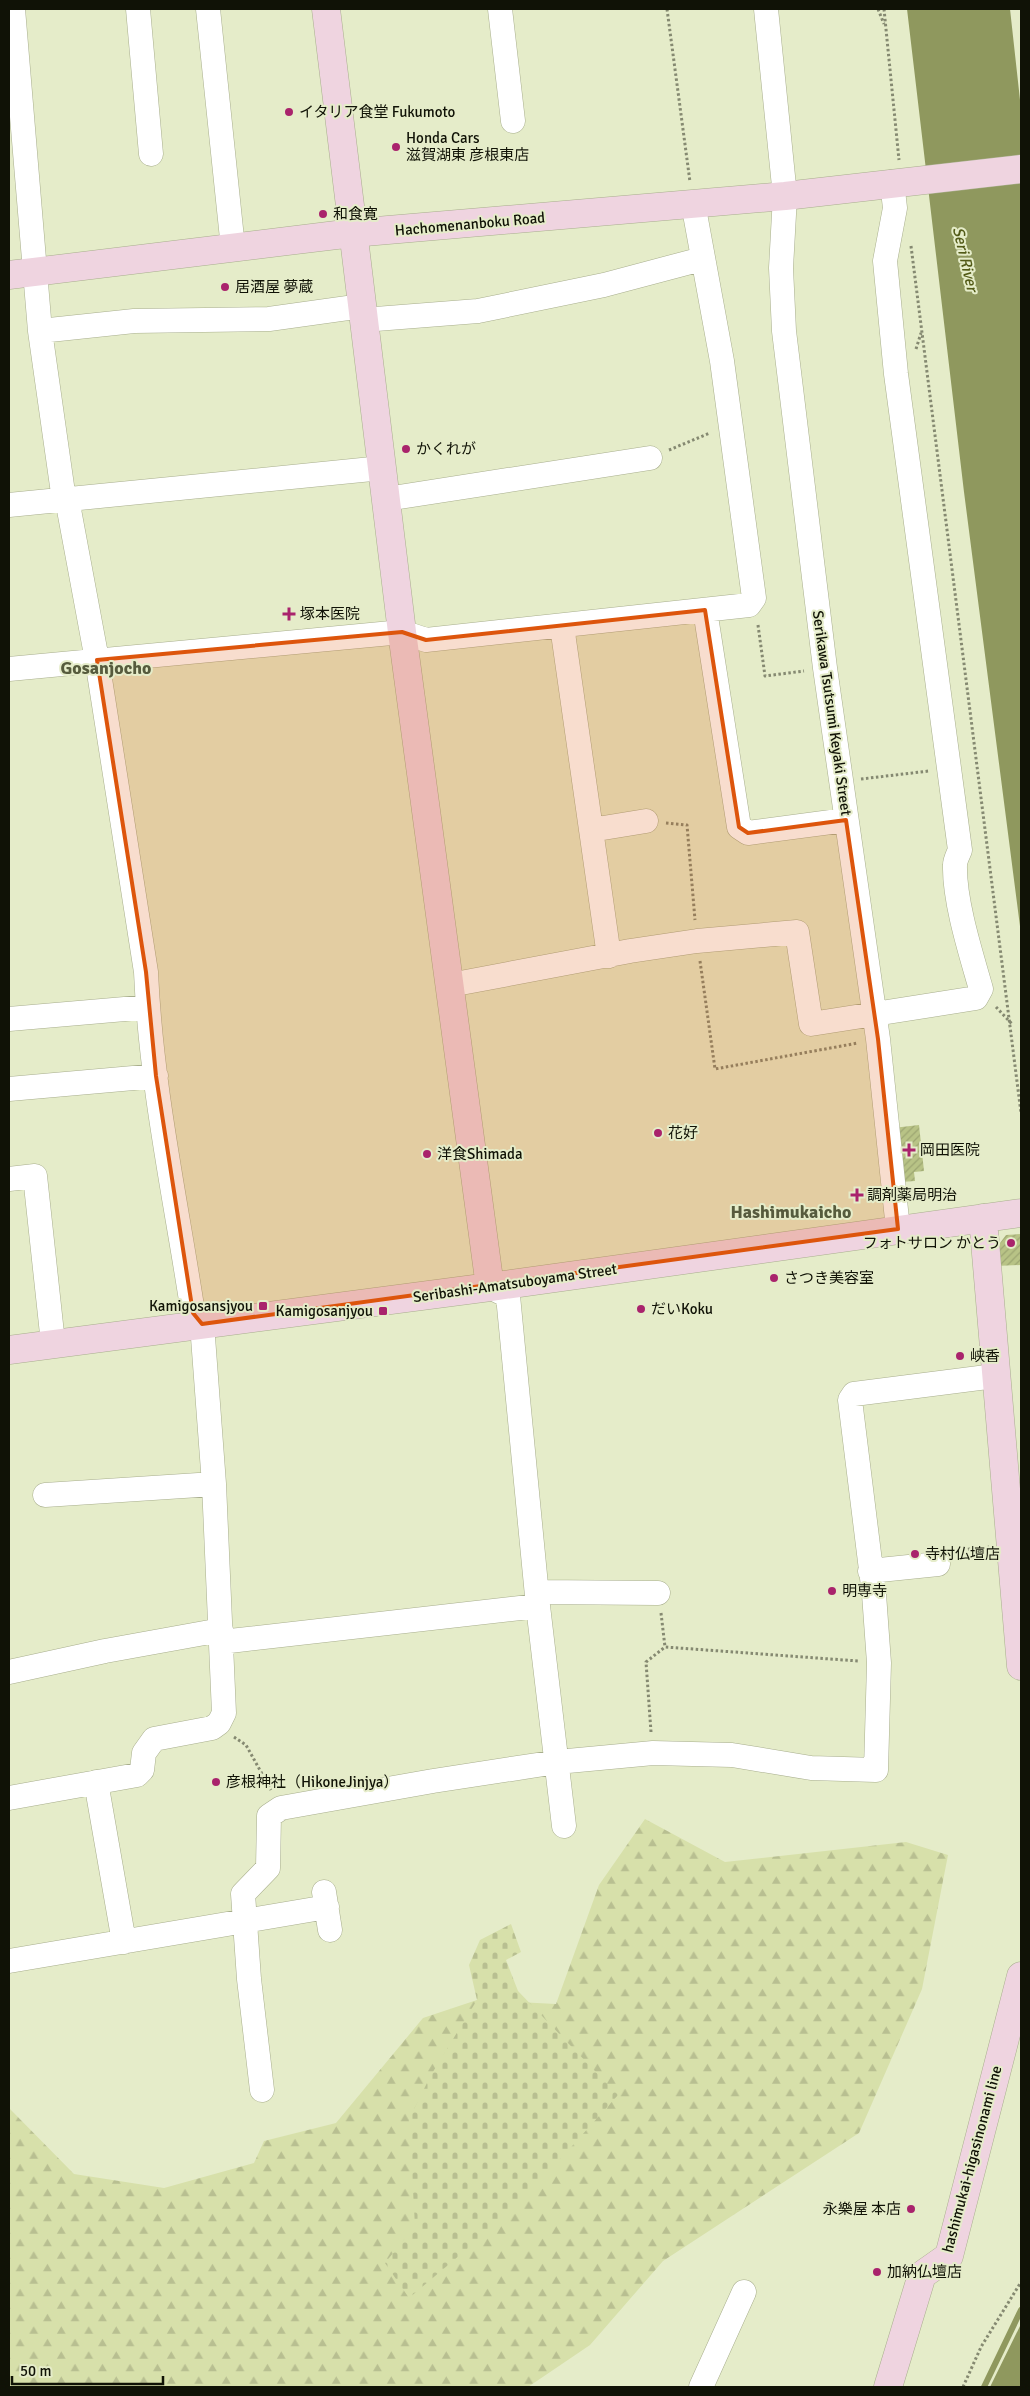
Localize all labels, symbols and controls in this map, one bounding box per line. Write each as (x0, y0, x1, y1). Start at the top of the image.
place label: イタリア食堂 Fukumoto (299, 103, 456, 121)
marker: イタリア食堂 Fukumoto (283, 106, 295, 118)
place label: Honda Cars 滋賀湖東 彦根東店 (406, 129, 529, 164)
marker: Honda Cars 滋賀湖東 彦根東店 (390, 141, 402, 153)
place label: 和食寛 (333, 205, 378, 223)
marker: 和食寛 (317, 208, 329, 220)
street label: Hachomenanboku Road (394, 208, 546, 240)
water label: Seri River (948, 225, 983, 295)
place label: 居酒屋 夢蔵 (235, 278, 313, 296)
marker: 居酒屋 夢蔵 (219, 281, 231, 293)
place label: かくれが (416, 440, 476, 458)
marker: かくれが (400, 443, 412, 455)
place label: 塚本医院 (300, 605, 360, 623)
marker: 塚本医院 (282, 607, 296, 621)
street label: Serikawa Tsutsumi Keyaki Street (809, 609, 855, 817)
district label: Gosanjocho (61, 657, 151, 679)
place label: 花好 (668, 1124, 698, 1142)
marker: 花好 (652, 1127, 664, 1139)
place label: 岡田医院 (920, 1141, 980, 1159)
marker: 岡田医院 (902, 1143, 916, 1157)
place label: 洋食Shimada (437, 1145, 523, 1163)
marker: 洋食Shimada (421, 1148, 433, 1160)
place label: 調剤薬局明治 (867, 1186, 957, 1204)
marker: 調剤薬局明治 (851, 1189, 863, 1201)
district label: Hashimukaicho (731, 1201, 851, 1223)
place label: フォトサロン かとう (863, 1234, 1001, 1252)
marker: フォトサロン かとう (1005, 1237, 1017, 1249)
street label: Seribashi-Amatsuboyama Street (412, 1260, 618, 1306)
place label: さつき美容室 (784, 1269, 874, 1287)
marker: さつき美容室 (768, 1272, 780, 1284)
place label: Kamigosansjyou (149, 1297, 253, 1315)
marker: Kamigosansjyou (257, 1300, 269, 1312)
place label: だいKoku (651, 1300, 713, 1318)
place label: Kamigosanjyou (275, 1302, 373, 1320)
marker: だいKoku (635, 1303, 647, 1315)
marker: Kamigosanjyou (377, 1305, 389, 1317)
place label: 峡香 (970, 1347, 1000, 1365)
marker: 峡香 (954, 1350, 966, 1362)
place label: 寺村仏壇店 (925, 1545, 1000, 1563)
marker: 寺村仏壇店 (909, 1548, 921, 1560)
place label: 明専寺 (842, 1582, 887, 1600)
marker: 明専寺 (826, 1585, 838, 1597)
place label: 彦根神社（HikoneJinjya） (226, 1773, 398, 1791)
marker: 彦根神社（HikoneJinjya） (210, 1776, 222, 1788)
street label: hashimukai-higasinonami line (938, 2064, 1006, 2254)
place label: 永樂屋 本店 (823, 2200, 901, 2218)
marker: 永樂屋 本店 (905, 2203, 917, 2215)
place label: 加納仏壇店 (887, 2263, 962, 2281)
marker: 加納仏壇店 (871, 2266, 883, 2278)
scale bar (12, 2354, 164, 2386)
text: 50 m (20, 2362, 51, 2380)

